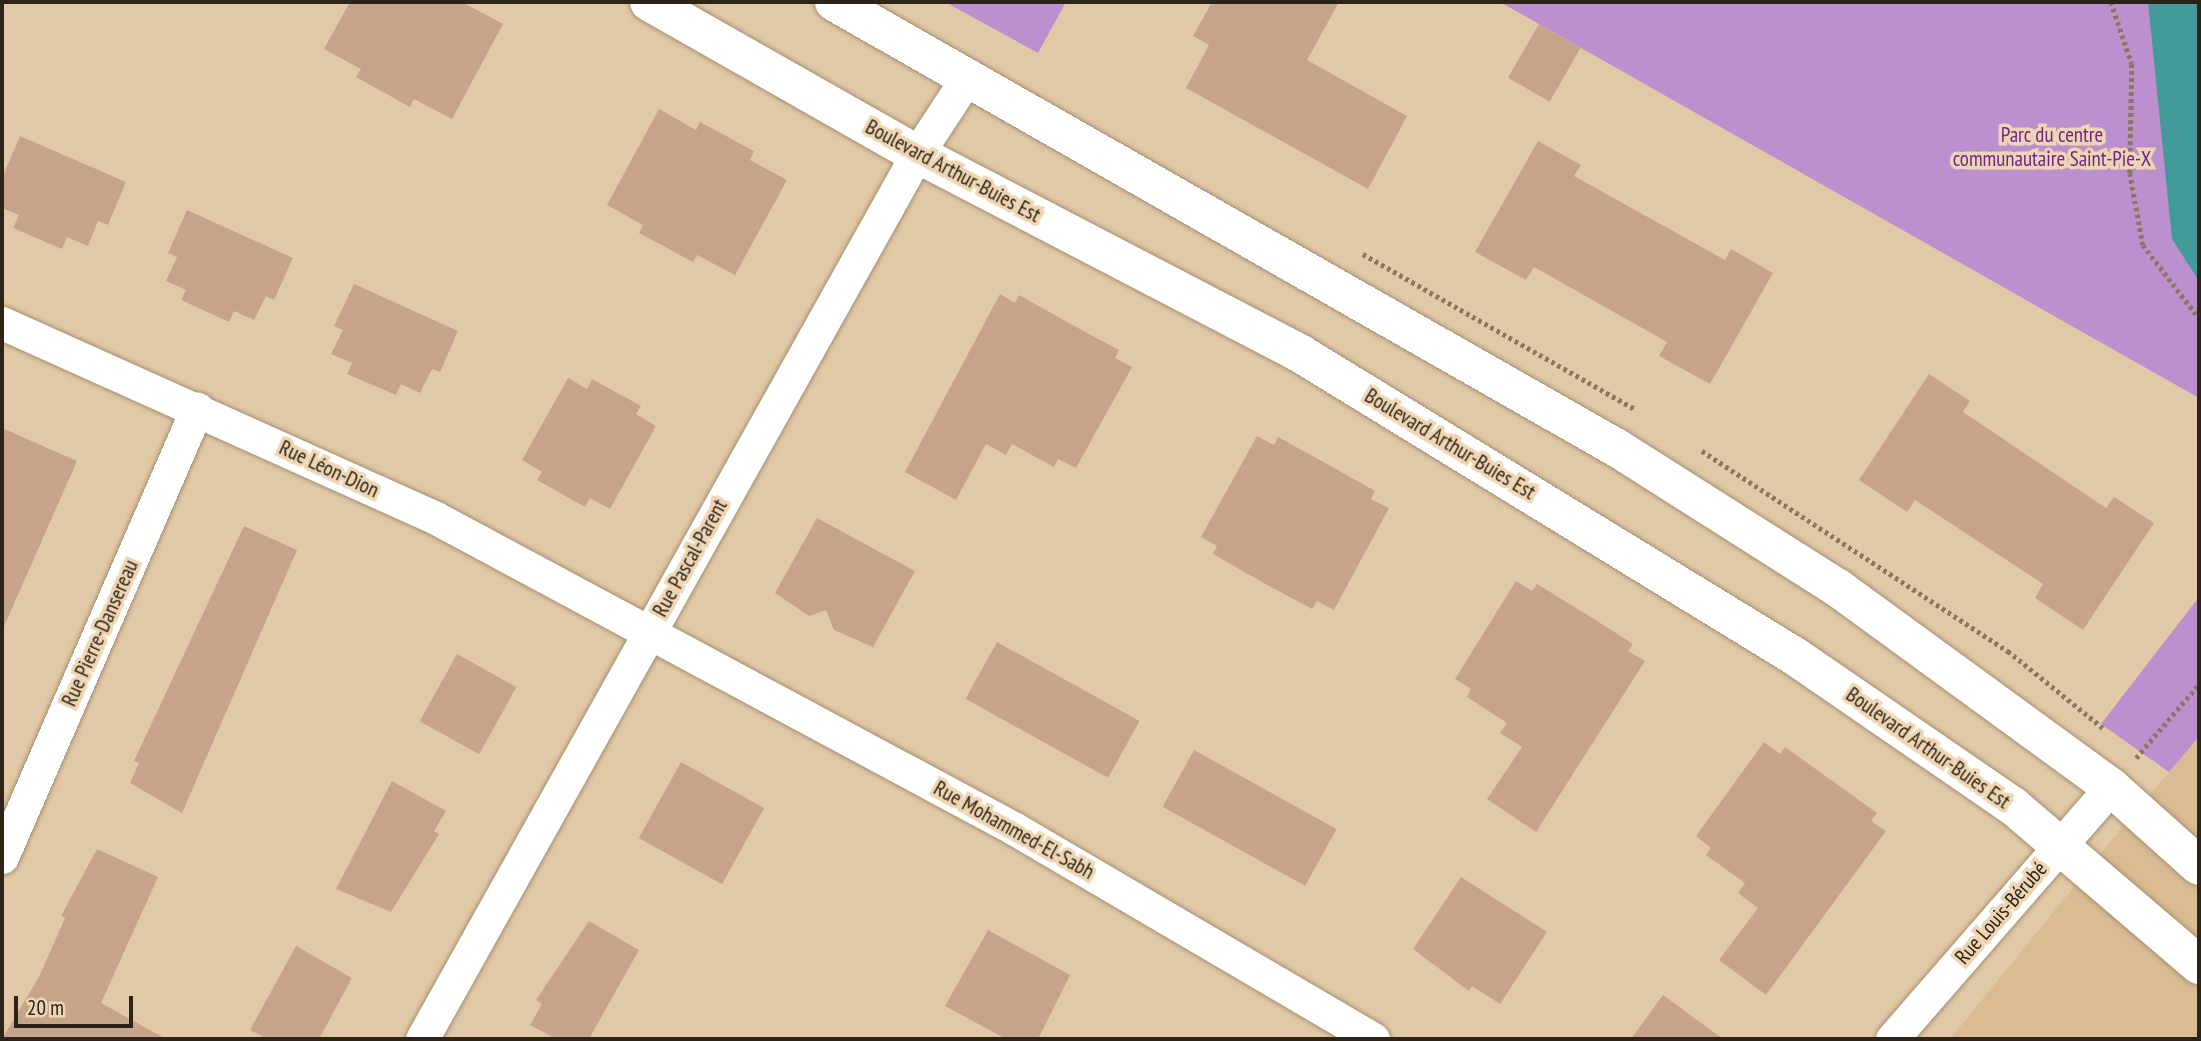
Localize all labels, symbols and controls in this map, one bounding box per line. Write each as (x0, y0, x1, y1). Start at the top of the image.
street label: Boulevard Arthur-Buies Est (861, 114, 1045, 228)
park label: Parc du centre communautaire Saint-Pie-X (1953, 122, 2151, 172)
street label: Boulevard Arthur-Buies Est (1360, 383, 1540, 505)
street label: Rue Léon-Dion (275, 435, 383, 503)
street label: Rue Pascal-Parent (647, 495, 733, 621)
street label: Rue Pierre-Dansereau (56, 556, 144, 710)
street label: Boulevard Arthur-Buies Est (1841, 682, 2015, 814)
street label: Rue Mohammed-El-Sabh (929, 775, 1099, 885)
street label: Rue Louis-Bérubé (1950, 857, 2052, 969)
scale bar (18, 982, 136, 1026)
text: 20 m (27, 994, 64, 1021)

